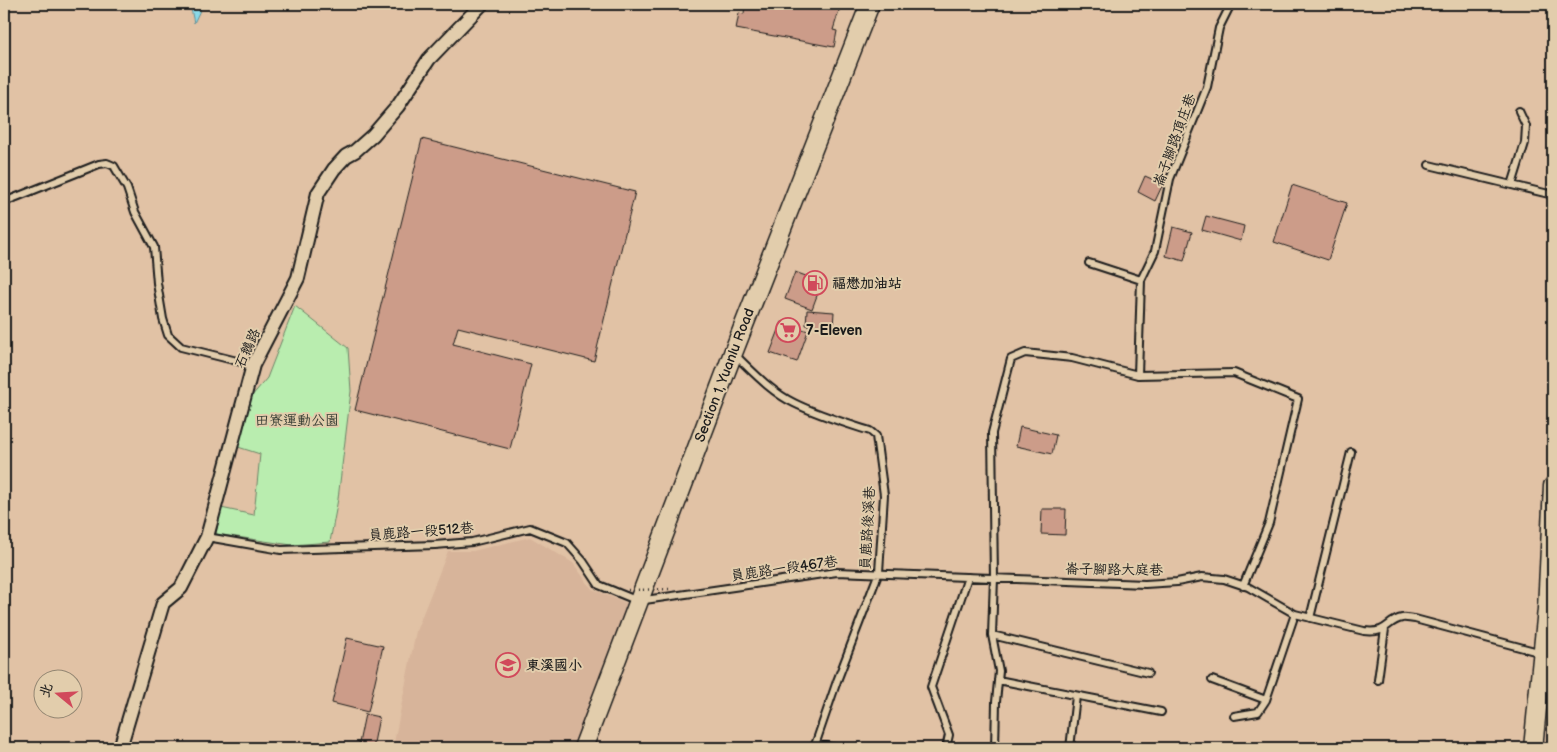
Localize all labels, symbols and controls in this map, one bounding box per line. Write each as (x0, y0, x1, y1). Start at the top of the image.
street label: 崙子腳路頂庄巷 (1150, 90, 1200, 189)
fuel station icon: 福懋加油站 (802, 270, 828, 296)
place label: 福懋加油站 (832, 275, 902, 292)
street label: Section 1, Yuanlu Road (691, 306, 758, 444)
supermarket icon: 7-Eleven (775, 317, 801, 343)
place label: 7-Eleven (806, 322, 863, 339)
street label: 石鵝路 (231, 326, 264, 371)
park label: 田寮運動公園 (255, 412, 339, 429)
street label: 員鹿路後溪巷 (857, 485, 878, 570)
street label: 員鹿路一段512巷 (368, 519, 475, 544)
street label: 員鹿路一段467巷 (729, 552, 840, 584)
street label: 崙子腳路大庭巷 (1065, 560, 1164, 579)
school or university icon: 東溪國小 (495, 652, 521, 678)
place label: 東溪國小 (526, 657, 582, 674)
north arrow (32, 670, 82, 720)
text: 北 (36, 681, 56, 699)

